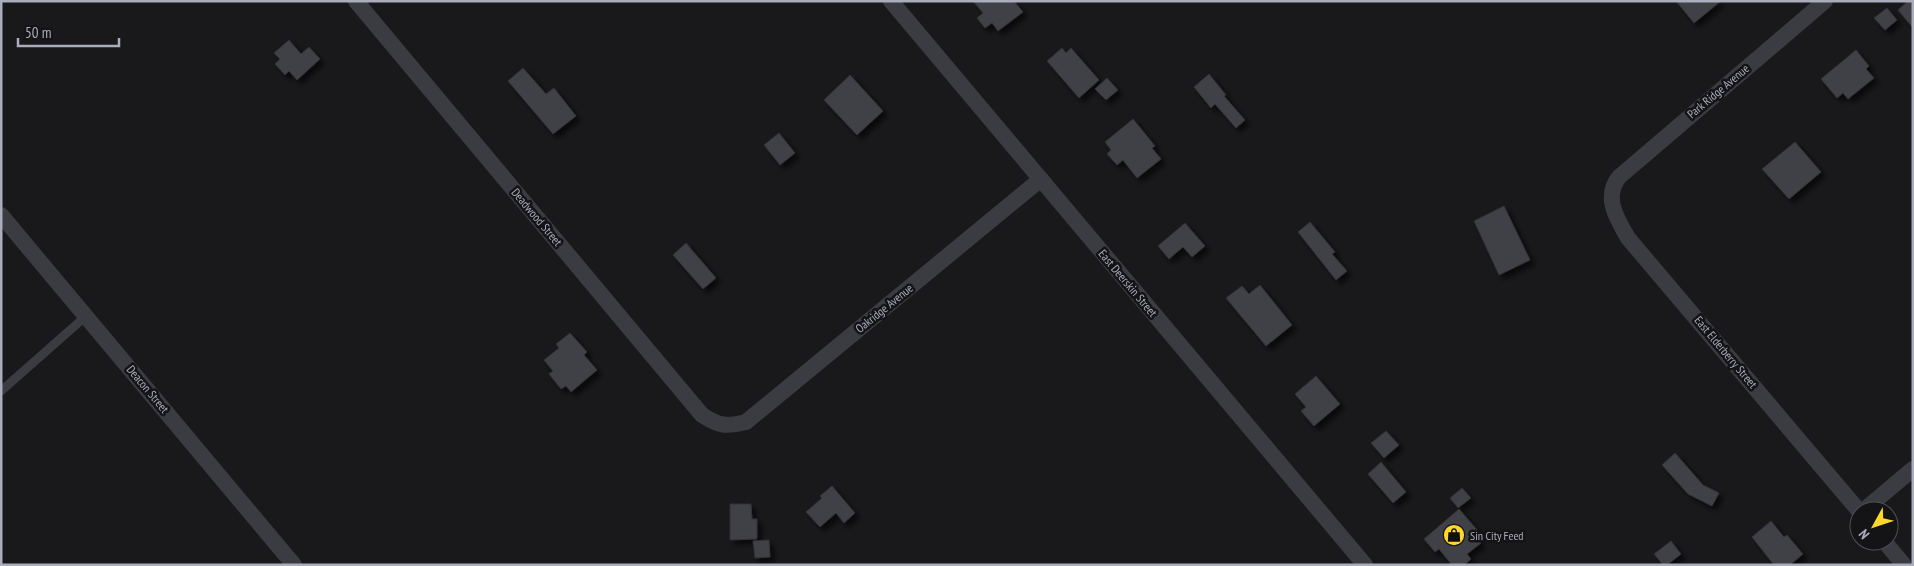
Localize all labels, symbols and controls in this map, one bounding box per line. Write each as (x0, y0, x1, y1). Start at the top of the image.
scale bar (18, 15, 119, 47)
text: 50 m (25, 23, 51, 42)
street label: Park Ridge Avenue (1684, 61, 1752, 121)
street label: Deadwood Street (508, 185, 566, 250)
street label: East Deerskin Street (1096, 246, 1161, 320)
street label: Oakridge Avenue (852, 280, 916, 336)
street label: East Elderberry Street (1691, 313, 1761, 392)
street label: Deacon Street (124, 362, 173, 417)
north arrow (1849, 501, 1899, 551)
shop icon: Sin City Feed (1442, 523, 1466, 547)
text: N (1855, 526, 1873, 543)
place label: Sin City Feed (1470, 528, 1524, 543)

